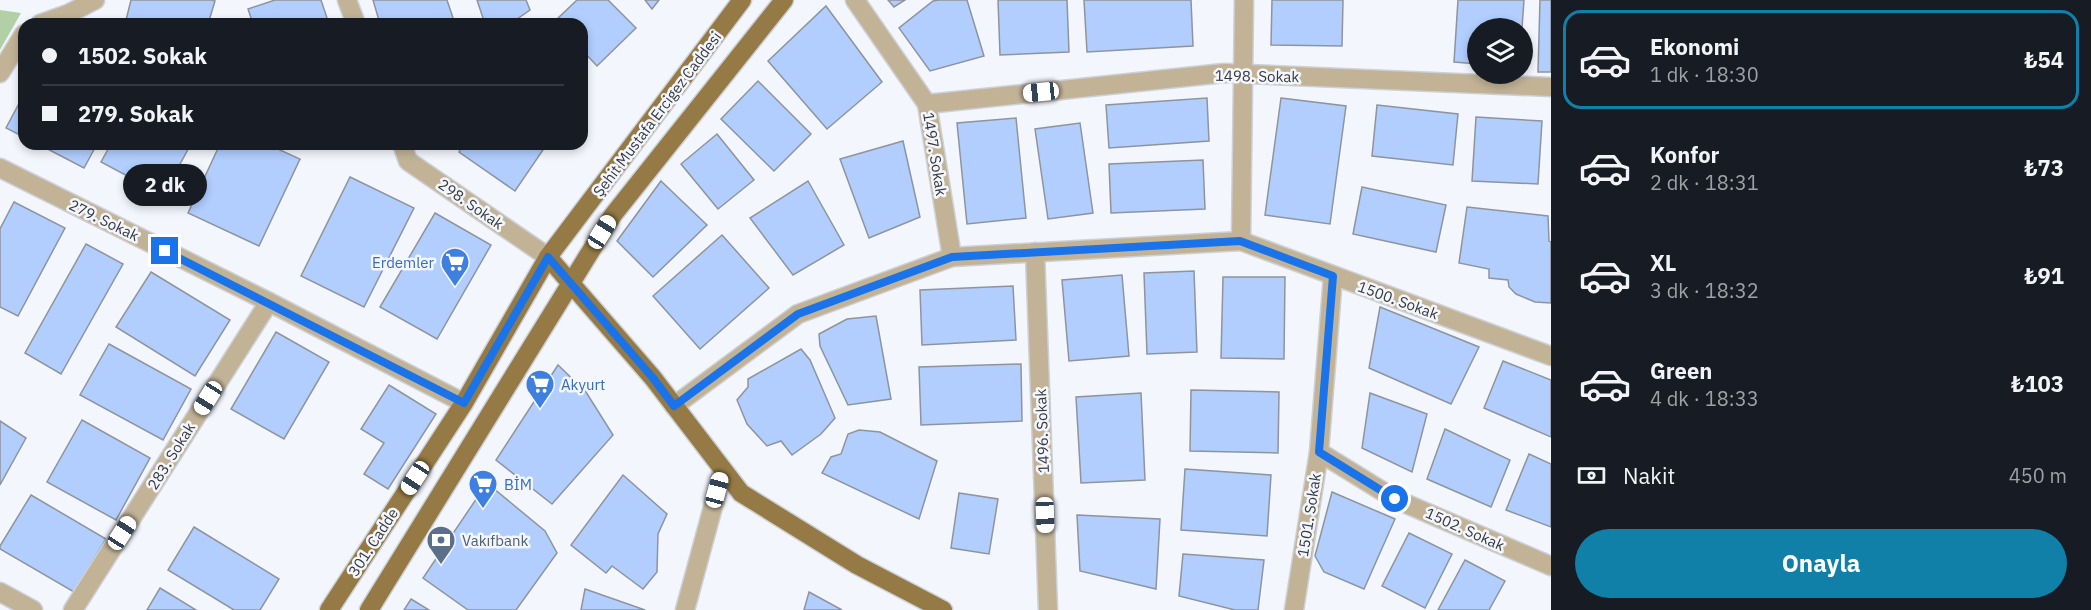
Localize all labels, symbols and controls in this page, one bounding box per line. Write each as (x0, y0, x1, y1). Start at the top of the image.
map controls (1467, 18, 1533, 84)
button: layers (1467, 18, 1533, 84)
street label: Şehit Mustafa Ercigez Caddesi (589, 28, 725, 200)
text: Ekonomi (1650, 32, 1739, 61)
icon: car (1578, 33, 1632, 87)
text: 1502. Sokak (78, 41, 207, 70)
text: ₺54 (2024, 45, 2064, 74)
text: 1 dk · 18:30 (1650, 61, 1759, 88)
street label: 1498. Sokak (1215, 66, 1299, 86)
car (1022, 81, 1060, 103)
text: 279. Sokak (78, 99, 194, 128)
street label: 1497. Sokak (919, 111, 951, 197)
text: Konfor (1650, 140, 1719, 169)
icon: car (1578, 141, 1632, 195)
text: ₺73 (2024, 153, 2064, 182)
callout: 2 dk (123, 164, 207, 206)
text: 2 dk · 18:31 (1650, 169, 1759, 196)
text: 2 dk (145, 171, 185, 198)
street label: 298. Sokak (435, 175, 507, 233)
street label: 279. Sokak (66, 195, 142, 245)
car (585, 212, 619, 252)
route end (151, 237, 178, 264)
supermarket icon: Erdemler (439, 246, 471, 288)
text: XL (1650, 248, 1676, 277)
icon: car (1578, 249, 1632, 303)
place label: Erdemler (372, 253, 434, 272)
text: ₺91 (2024, 261, 2064, 290)
street label: 1500. Sokak (1355, 277, 1441, 323)
text: 3 dk · 18:32 (1650, 277, 1759, 304)
text: Green (1650, 356, 1712, 385)
icon: car (1578, 357, 1632, 411)
supermarket icon: Akyurt (524, 368, 556, 410)
text: ₺103 (2011, 369, 2064, 398)
place label: Akyurt (561, 375, 605, 394)
car (191, 378, 225, 418)
text: 4 dk · 18:33 (1650, 385, 1759, 412)
street label: 1496. Sokak (1031, 388, 1053, 474)
street label: 283. Sokak (143, 419, 199, 493)
car (398, 458, 432, 498)
icon: cash (1575, 459, 1608, 492)
text: Nakit (1623, 461, 1675, 490)
text: 450 m (2009, 462, 2067, 489)
supermarket icon: BİM (467, 468, 499, 510)
car (704, 470, 730, 510)
street label: 1501. Sokak (1293, 472, 1325, 558)
place label: BİM (504, 475, 532, 494)
route start (1381, 485, 1408, 512)
car (1035, 497, 1055, 533)
street label: 1502. Sokak (1423, 503, 1508, 555)
street label: 301. Cadde (344, 504, 402, 580)
car (105, 513, 139, 553)
bank icon: Vakıfbank (425, 524, 457, 566)
button: Onayla (1575, 529, 2067, 598)
place label: Vakıfbank (462, 531, 528, 550)

